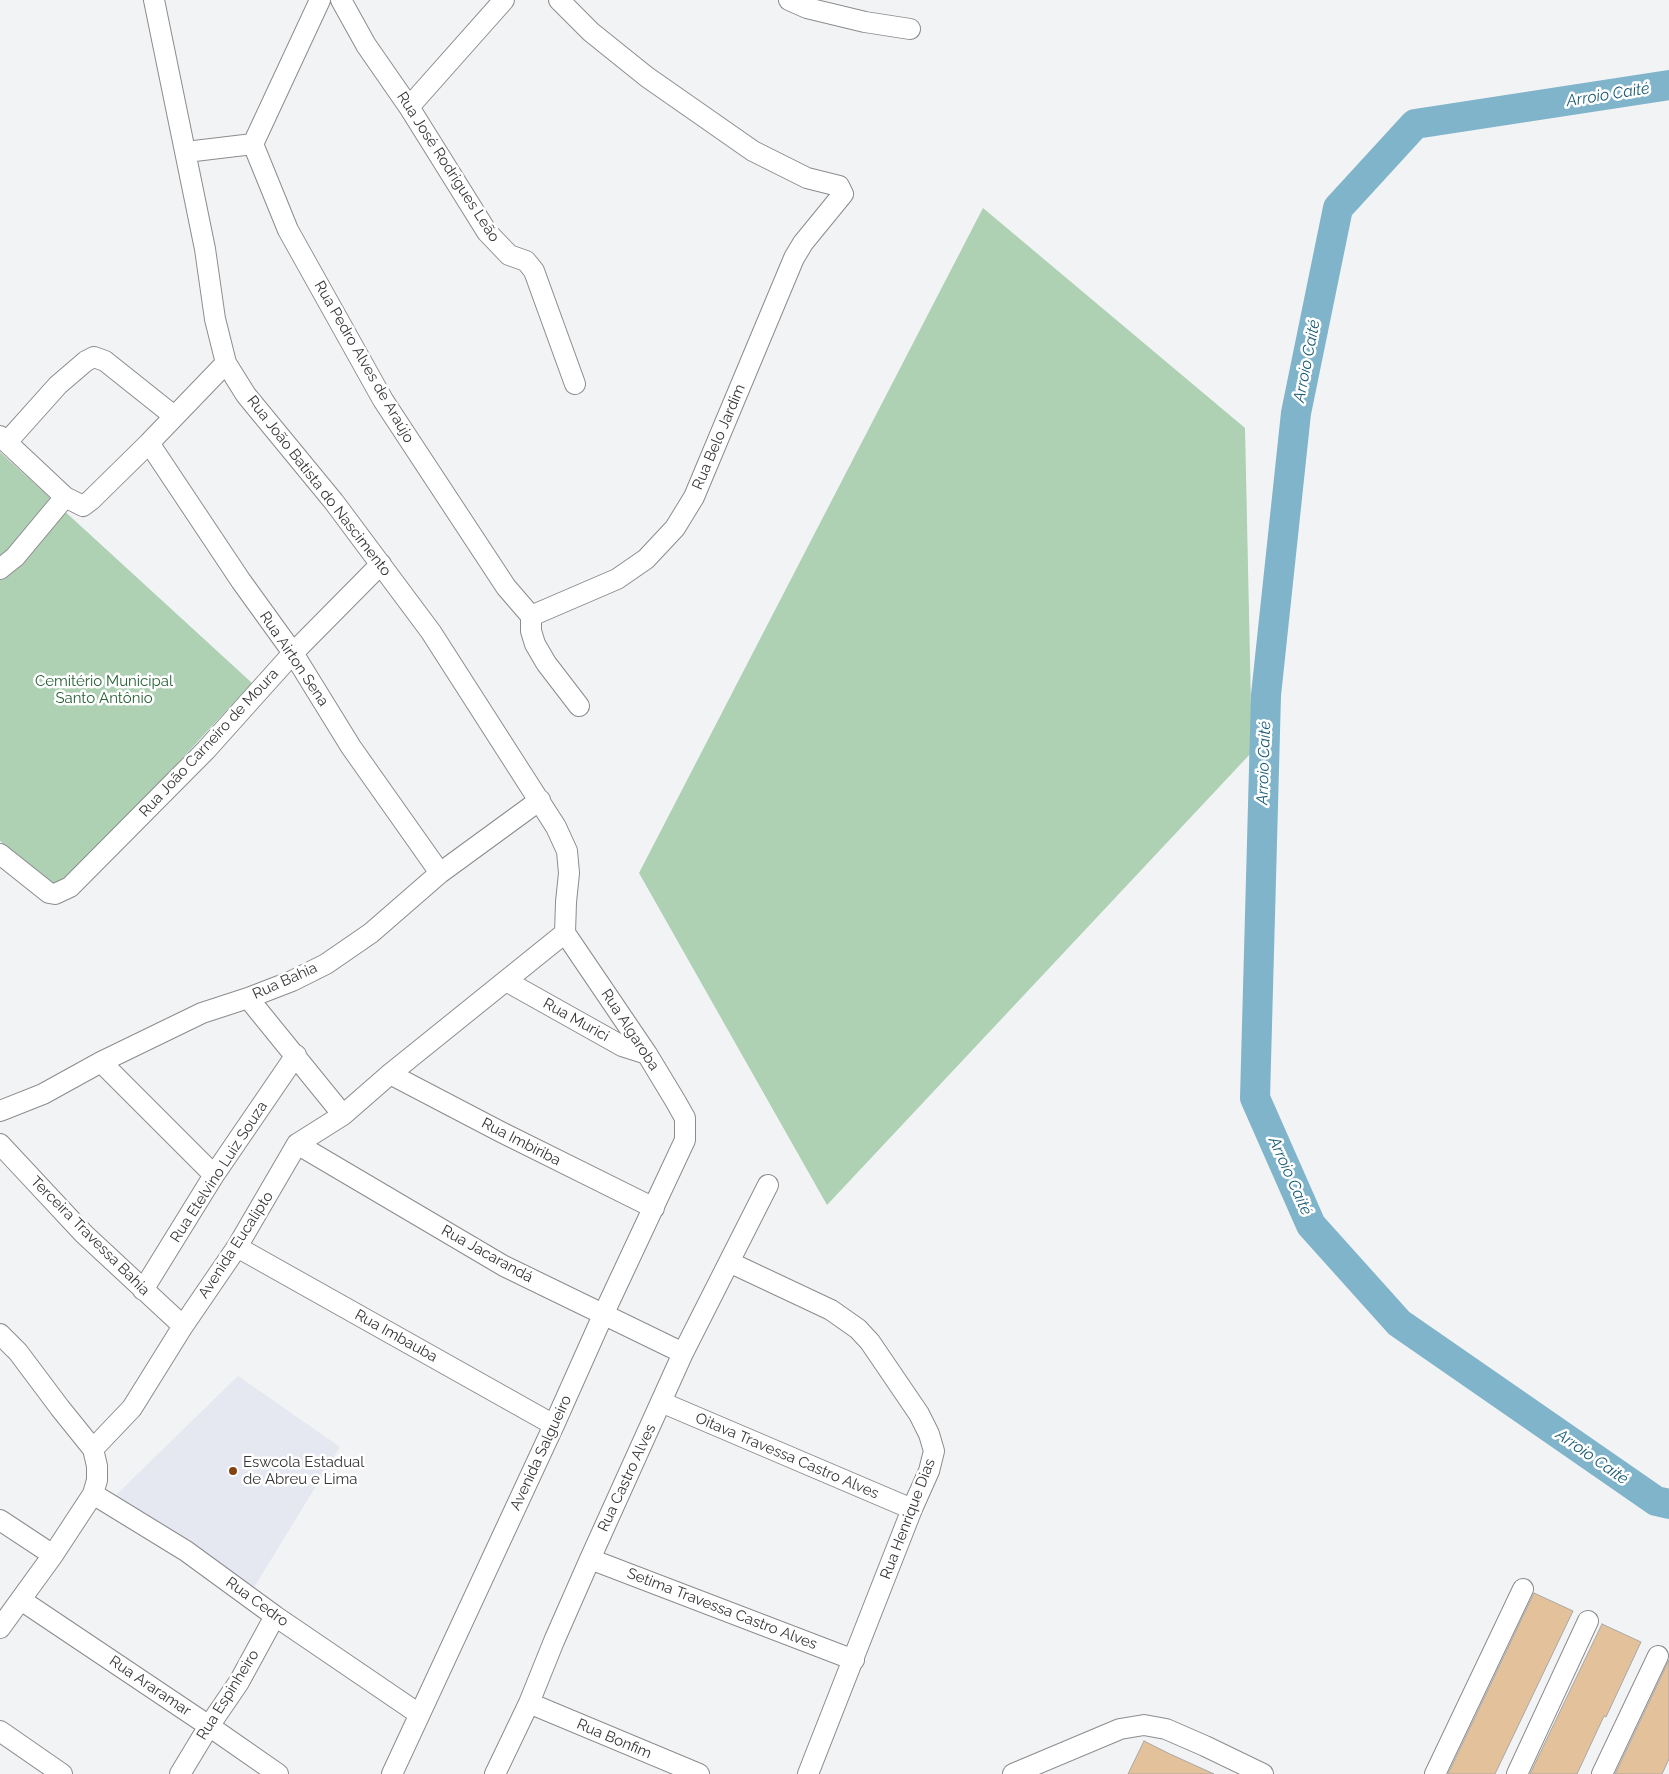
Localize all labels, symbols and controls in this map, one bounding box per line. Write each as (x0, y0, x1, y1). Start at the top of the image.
water label: Arroio Caité (1565, 79, 1651, 111)
street label: Rua José Rodrigues Leão (393, 89, 503, 245)
street label: Rua Pedro Alves de Araújo (310, 278, 418, 446)
water label: Arroio Caité (1290, 318, 1324, 404)
street label: Rua Belo Jardim (689, 382, 749, 492)
street label: Rua João Batista do Nascimento (243, 392, 395, 580)
street label: Rua Airton Sena (256, 608, 332, 710)
street label: Rua João Carneiro de Moura (136, 665, 282, 821)
park label: Cemitério Municipal Santo Antônio (35, 672, 173, 707)
water label: Arroio Caité (1253, 721, 1275, 805)
street label: Rua Bahia (250, 959, 320, 1003)
street label: Rua Algaroba (597, 986, 663, 1074)
street label: Rua Murici (540, 995, 612, 1045)
street label: Rua Etelvino Luiz Souza (167, 1098, 271, 1246)
street label: Rua Imbiriba (478, 1114, 564, 1170)
water label: Arroio Caité (1264, 1134, 1316, 1218)
street label: Terceira Travessa Bahia (27, 1173, 153, 1299)
street label: Avenida Eucalipto (195, 1188, 277, 1302)
street label: Rua Jacarandá (438, 1221, 536, 1287)
street label: Rua Imbauba (351, 1306, 441, 1366)
street label: Avenida Salgueiro (506, 1393, 576, 1513)
street label: Oitava Travessa Castro Alves (693, 1409, 881, 1503)
street label: Rua Castro Alves (594, 1421, 660, 1535)
water label: Arroio Caité (1552, 1425, 1632, 1489)
place label: Eswcola Estadual de Abreu e Lima (243, 1453, 364, 1488)
street label: Rua Henrique Dias (877, 1456, 939, 1582)
marker: Eswcola Estadual de Abreu e Lima (227, 1465, 239, 1477)
street label: Setima Travessa Castro Alves (624, 1564, 820, 1654)
street label: Rua Cedro (222, 1573, 292, 1631)
street label: Rua Espinheiro (193, 1647, 263, 1743)
street label: Rua Araramar (106, 1652, 194, 1720)
street label: Rua Bonfim (574, 1715, 654, 1763)

